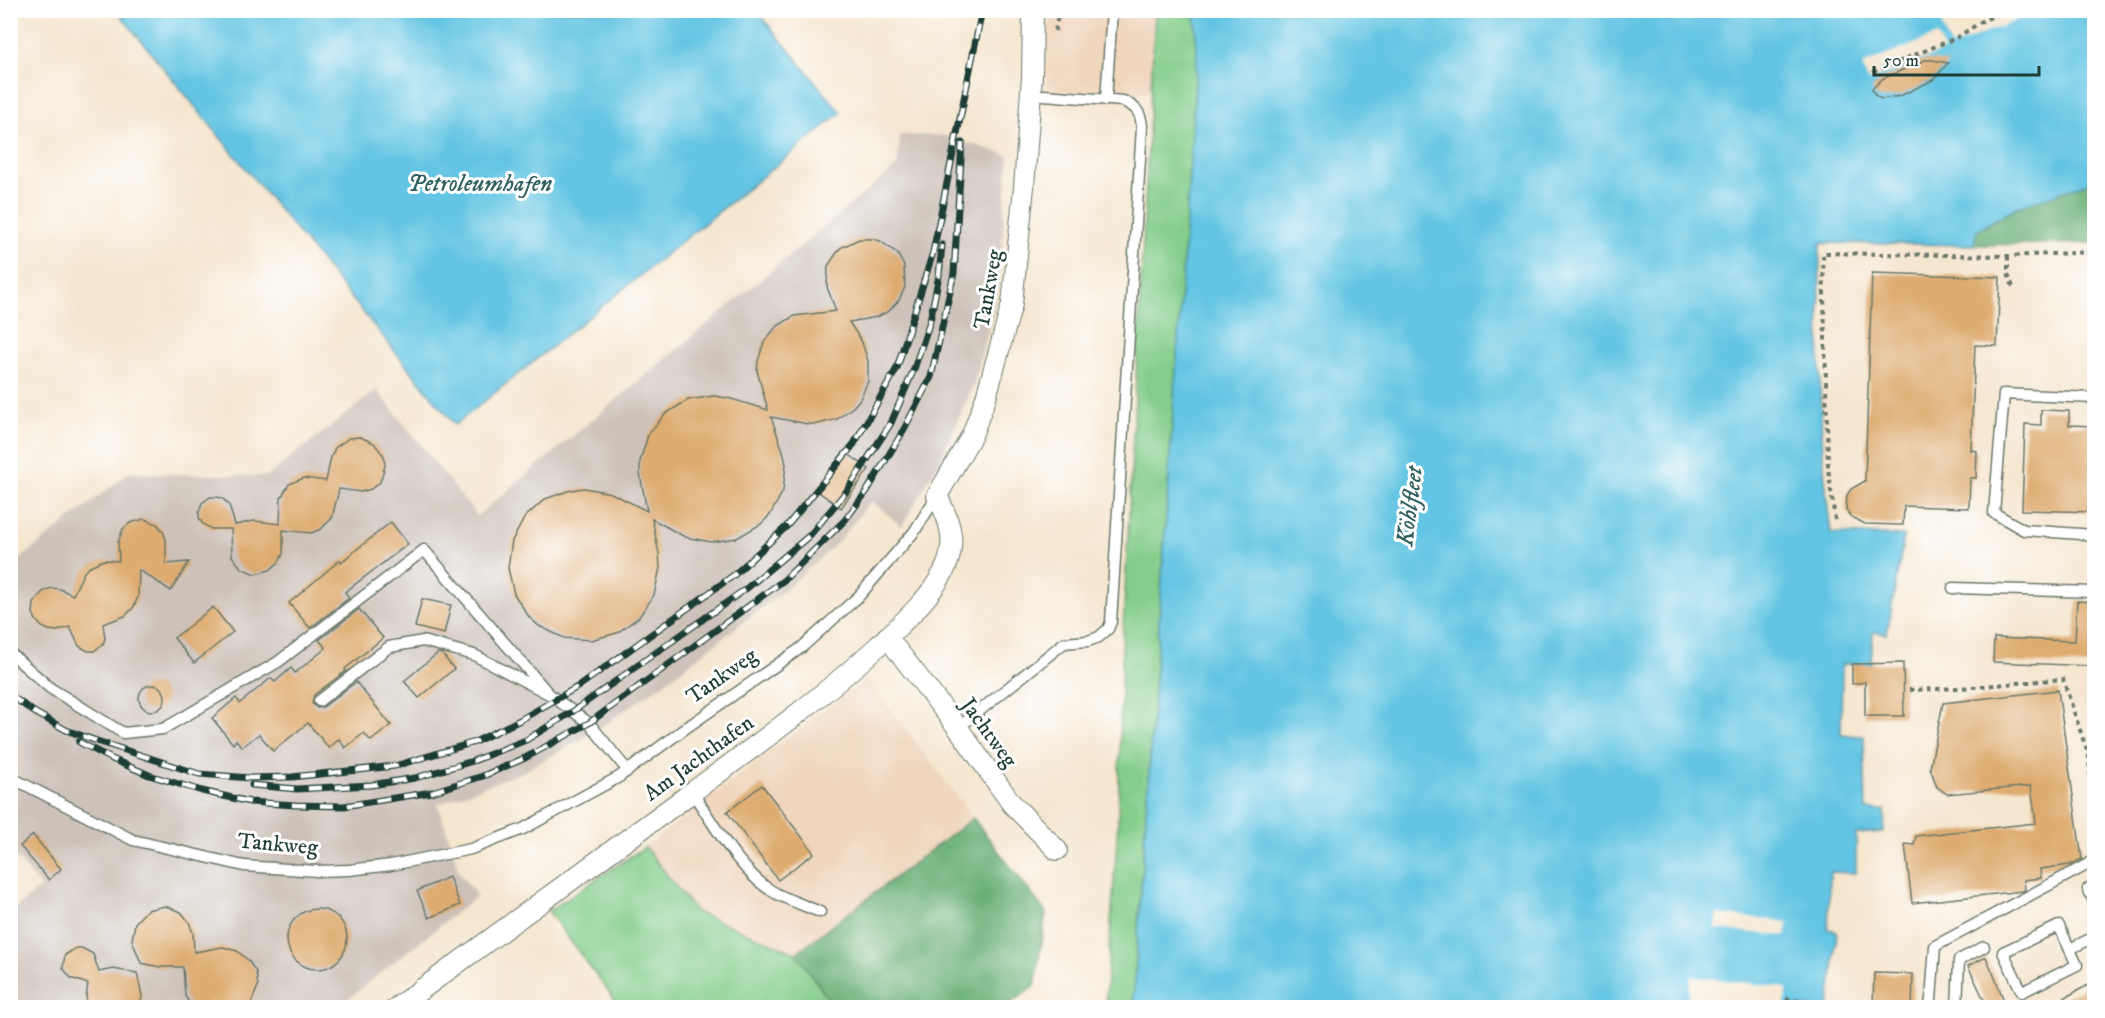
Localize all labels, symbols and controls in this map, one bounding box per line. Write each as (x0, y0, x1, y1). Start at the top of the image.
scale bar (1874, 39, 2039, 77)
text: 50 m (1883, 50, 1919, 72)
water label: Petroleumhafen (408, 169, 552, 199)
street label: Tankweg (968, 247, 1009, 331)
water label: Köhlfleet (1390, 463, 1430, 549)
street label: Tankweg (681, 642, 763, 710)
street label: Jachtweg (953, 691, 1023, 773)
street label: Am Jachthafen (639, 709, 760, 807)
street label: Tankweg (237, 828, 319, 861)

